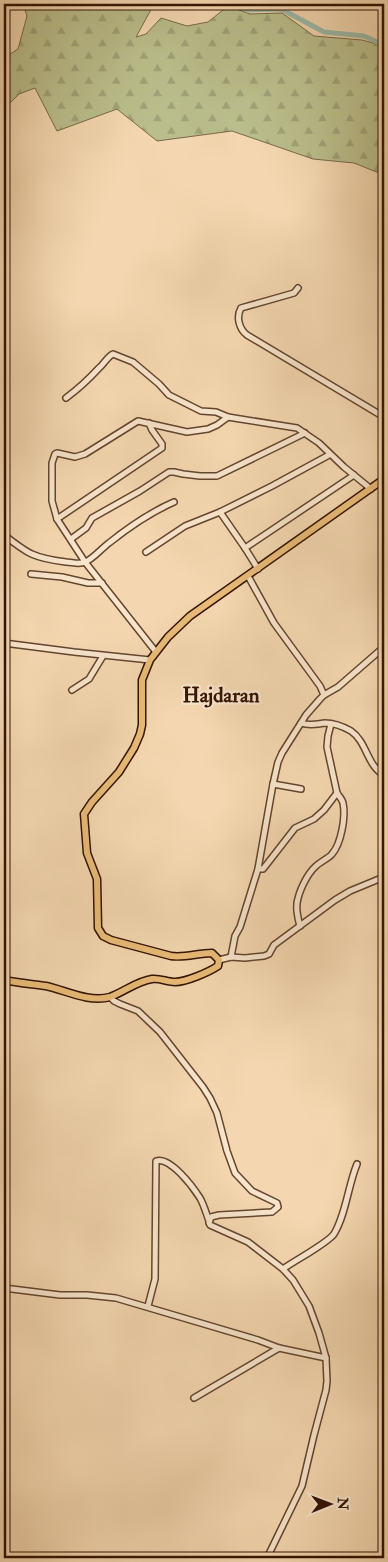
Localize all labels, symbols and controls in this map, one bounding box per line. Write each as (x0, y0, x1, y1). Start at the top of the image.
district label: Hajdaran (183, 682, 260, 709)
north arrow (306, 1480, 356, 1530)
text: N (334, 1496, 351, 1511)

